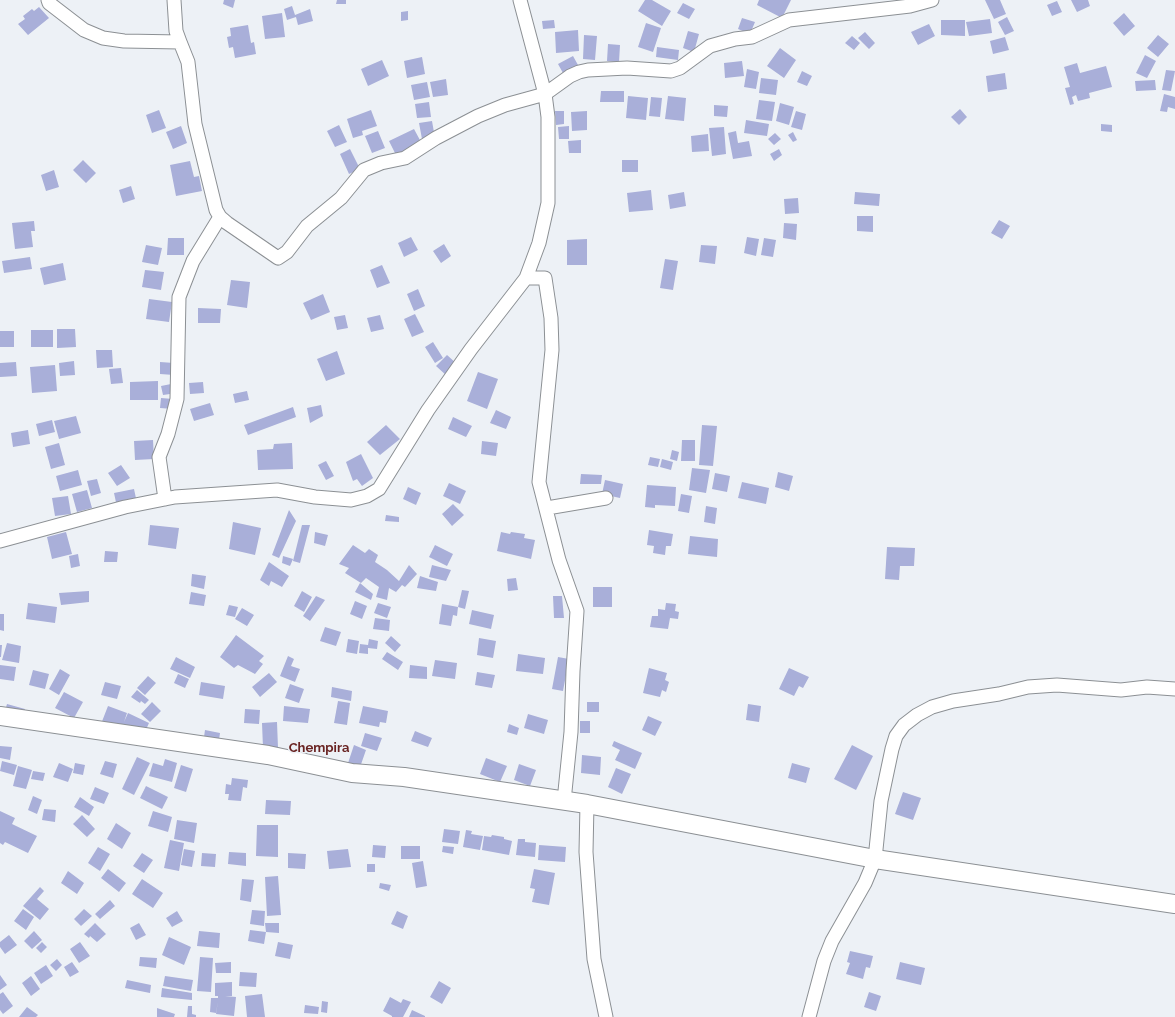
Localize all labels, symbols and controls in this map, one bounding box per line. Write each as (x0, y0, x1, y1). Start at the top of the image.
district label: Chempira (289, 740, 349, 756)

